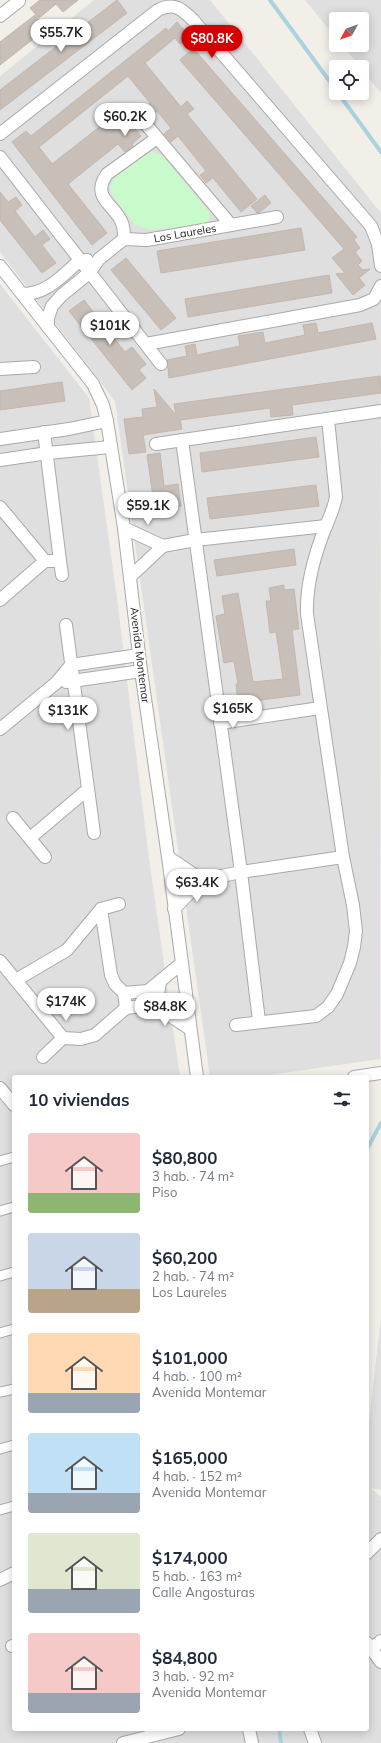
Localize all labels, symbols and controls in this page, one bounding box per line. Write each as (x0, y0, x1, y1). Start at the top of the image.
north arrow (329, 12, 369, 52)
map controls (329, 12, 369, 100)
pin: $55.7K (28, 19, 94, 53)
text: $55.7K (39, 24, 83, 40)
pin: $80.8K (179, 25, 245, 59)
text: $80.8K (190, 30, 234, 46)
button: locate (329, 60, 369, 100)
pin: $60.2K (92, 103, 158, 137)
text: $60.2K (103, 108, 147, 124)
street label: Los Laureles (153, 221, 217, 245)
pin: $101K (82, 312, 138, 346)
text: $101K (90, 317, 130, 333)
pin: $59.1K (115, 492, 181, 526)
text: $59.1K (126, 497, 170, 513)
street label: Avenida Montemar (127, 606, 153, 704)
pin: $165K (205, 695, 261, 729)
pin: $131K (40, 697, 96, 731)
text: $165K (213, 700, 253, 716)
text: $131K (48, 702, 88, 718)
pin: $63.4K (164, 869, 230, 903)
text: $63.4K (175, 874, 219, 890)
pin: $174K (38, 988, 94, 1022)
text: $174K (46, 993, 86, 1009)
pin: $84.8K (132, 993, 198, 1027)
text: $84.8K (143, 998, 187, 1014)
icon: filters (331, 1088, 353, 1110)
text: 10 viviendas (28, 1089, 130, 1110)
text: $80,800 (152, 1147, 217, 1168)
icon: home (60, 1149, 108, 1197)
text: 3 hab. · 74 m² (152, 1168, 234, 1184)
text: Piso (152, 1184, 177, 1200)
text: $60,200 (152, 1247, 217, 1268)
icon: home (60, 1249, 108, 1297)
text: 2 hab. · 74 m² (152, 1268, 234, 1284)
text: Los Laureles (152, 1284, 227, 1300)
text: $101,000 (152, 1347, 228, 1368)
icon: home (60, 1349, 108, 1397)
text: 4 hab. · 100 m² (152, 1368, 242, 1384)
text: Avenida Montemar (152, 1384, 266, 1400)
text: $165,000 (152, 1447, 228, 1468)
icon: home (60, 1449, 108, 1497)
text: 4 hab. · 152 m² (152, 1468, 242, 1484)
text: Avenida Montemar (152, 1484, 266, 1500)
text: $174,000 (152, 1547, 228, 1568)
icon: home (60, 1549, 108, 1597)
text: 5 hab. · 163 m² (152, 1568, 242, 1584)
text: Calle Angosturas (152, 1584, 255, 1600)
text: $84,800 (152, 1647, 217, 1668)
icon: home (60, 1649, 108, 1697)
text: 3 hab. · 92 m² (152, 1668, 234, 1684)
text: Avenida Montemar (152, 1684, 266, 1700)

